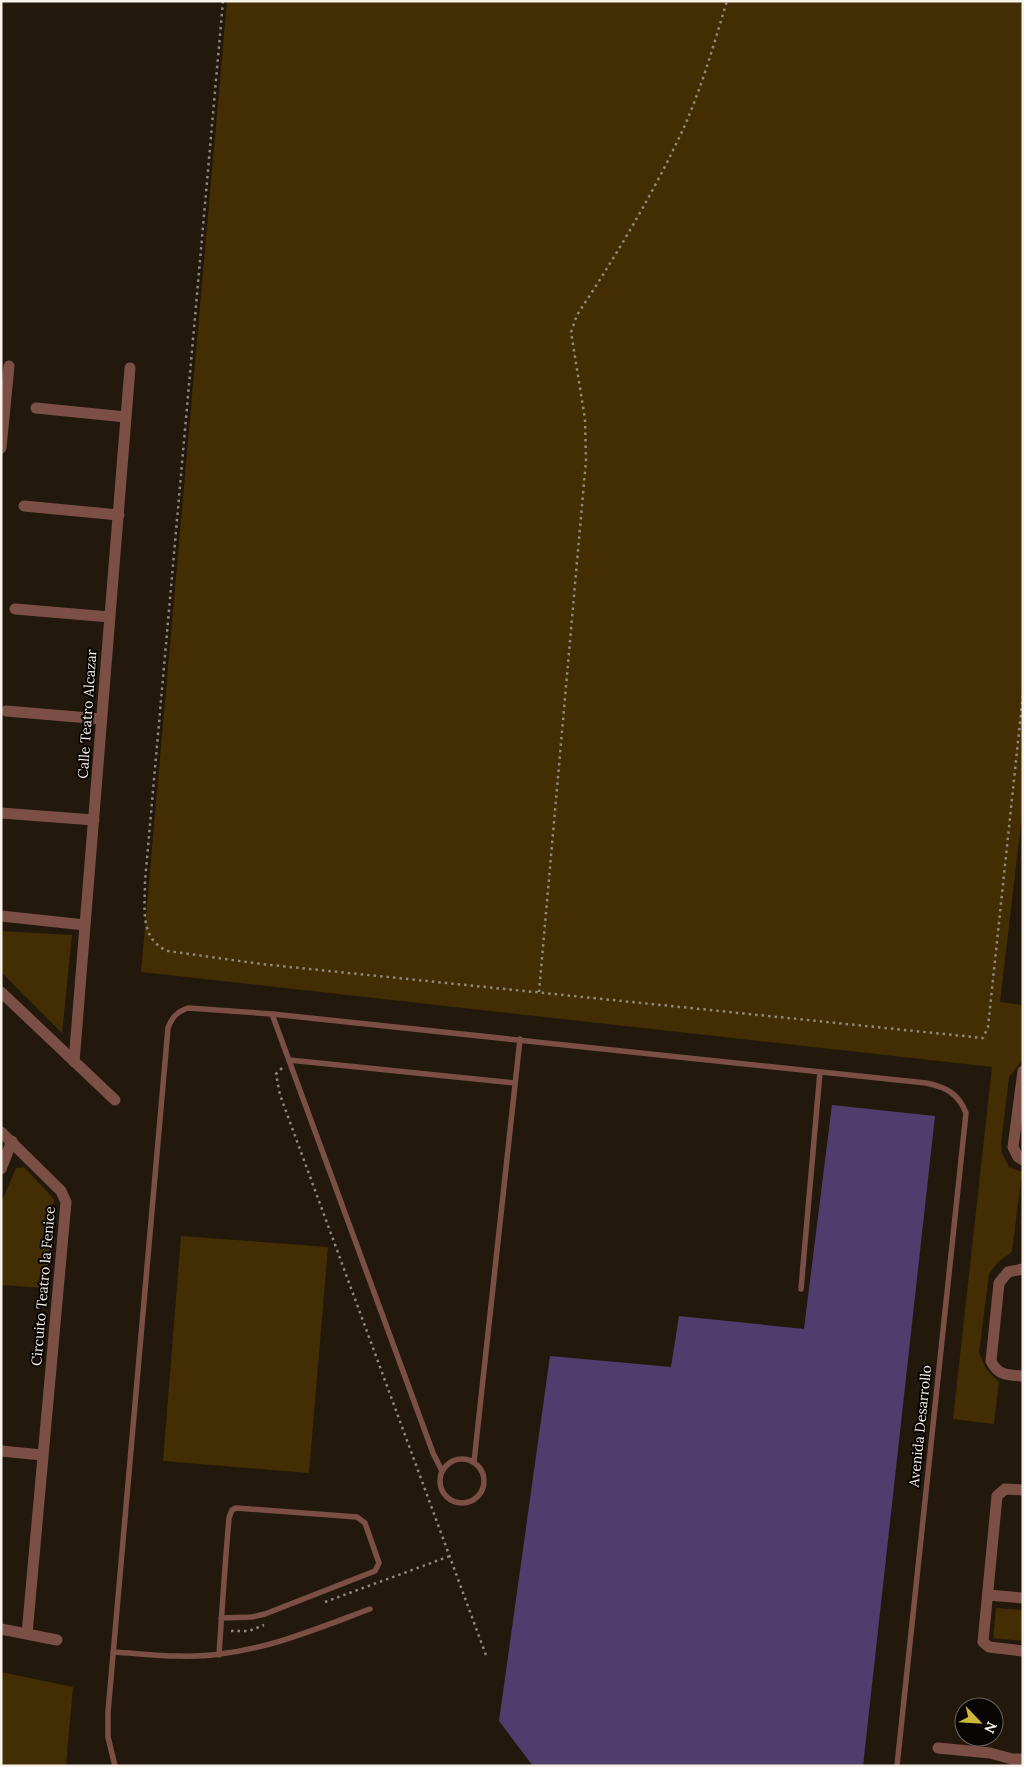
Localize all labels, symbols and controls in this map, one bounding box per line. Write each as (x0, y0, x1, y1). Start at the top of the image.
street label: Calle Teatro Alcazar (73, 649, 101, 779)
street label: Circuito Teatro la Fenice (27, 1205, 59, 1367)
street label: Avenida Desarrollo (905, 1364, 935, 1489)
north arrow (954, 1697, 1004, 1747)
text: N (980, 1719, 1001, 1736)

